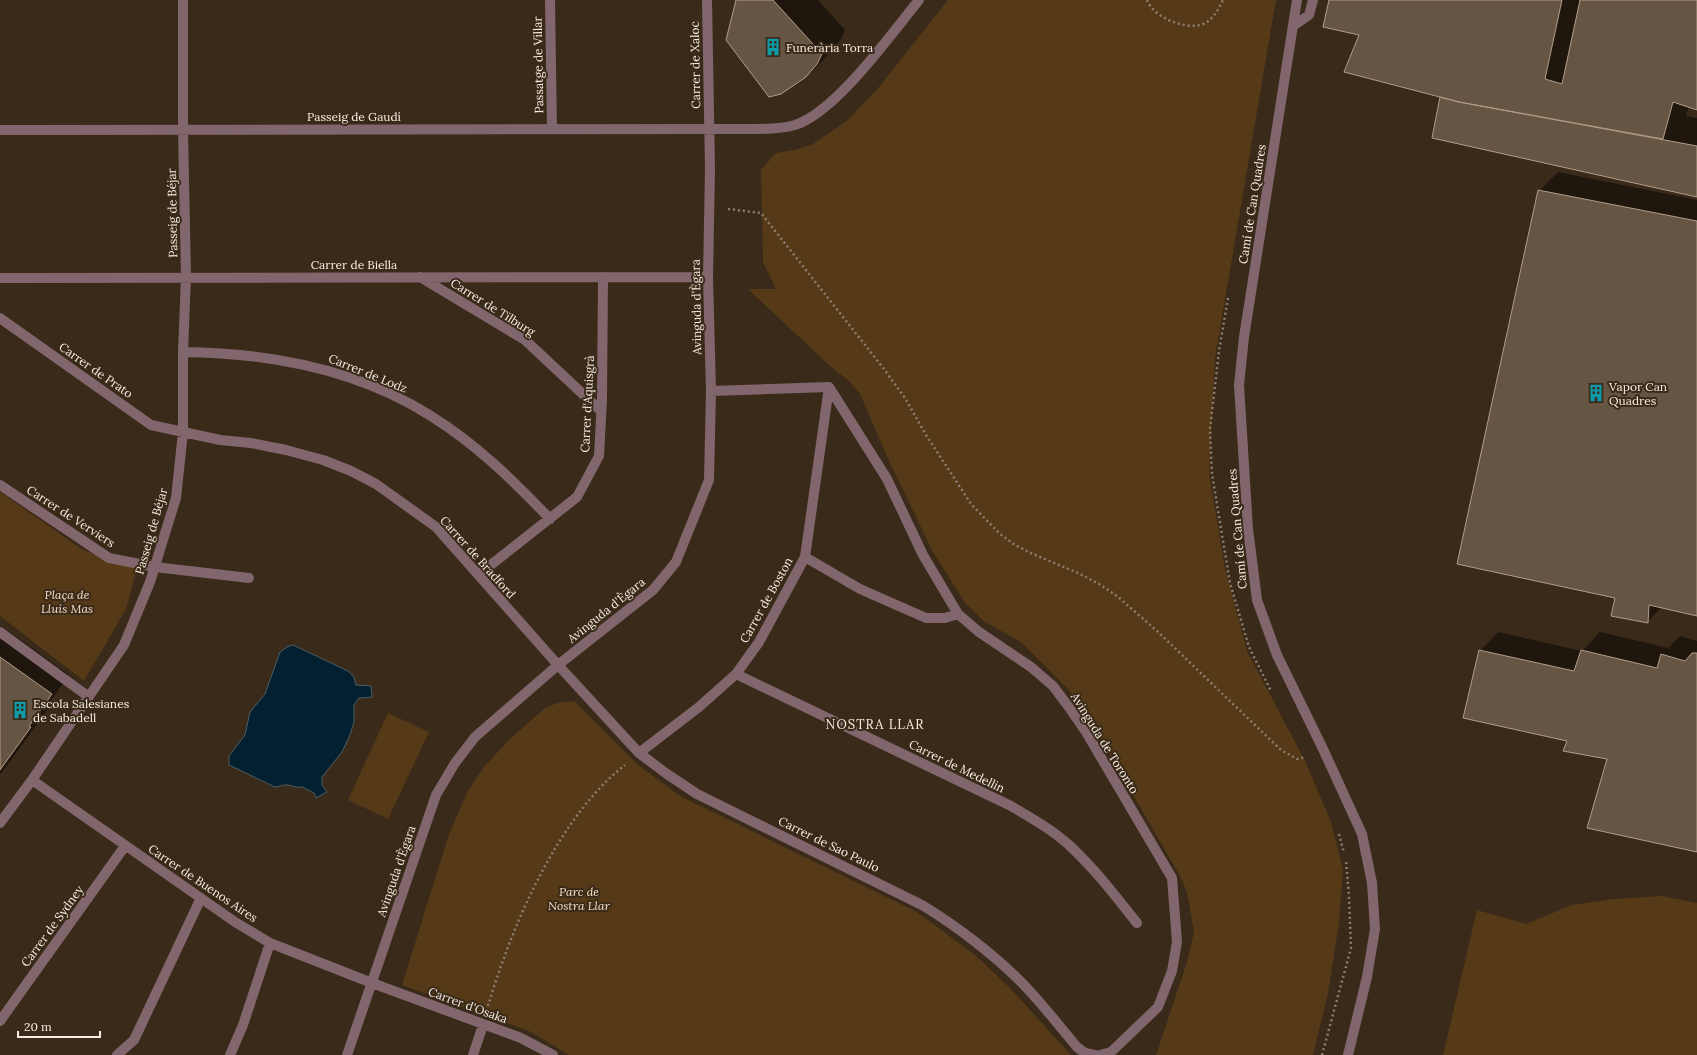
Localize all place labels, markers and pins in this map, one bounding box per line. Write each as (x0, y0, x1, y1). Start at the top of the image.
building icon: Funerària Torra (763, 37, 783, 57)
place label: Funerària Torra (786, 40, 873, 55)
place label: Vapor Can Quadres (1608, 379, 1667, 408)
building icon: Vapor Can Quadres (1586, 383, 1606, 403)
place label: Escola Salesianes de Sabadell (33, 696, 130, 725)
building icon: Escola Salesianes de Sabadell (10, 700, 30, 720)

